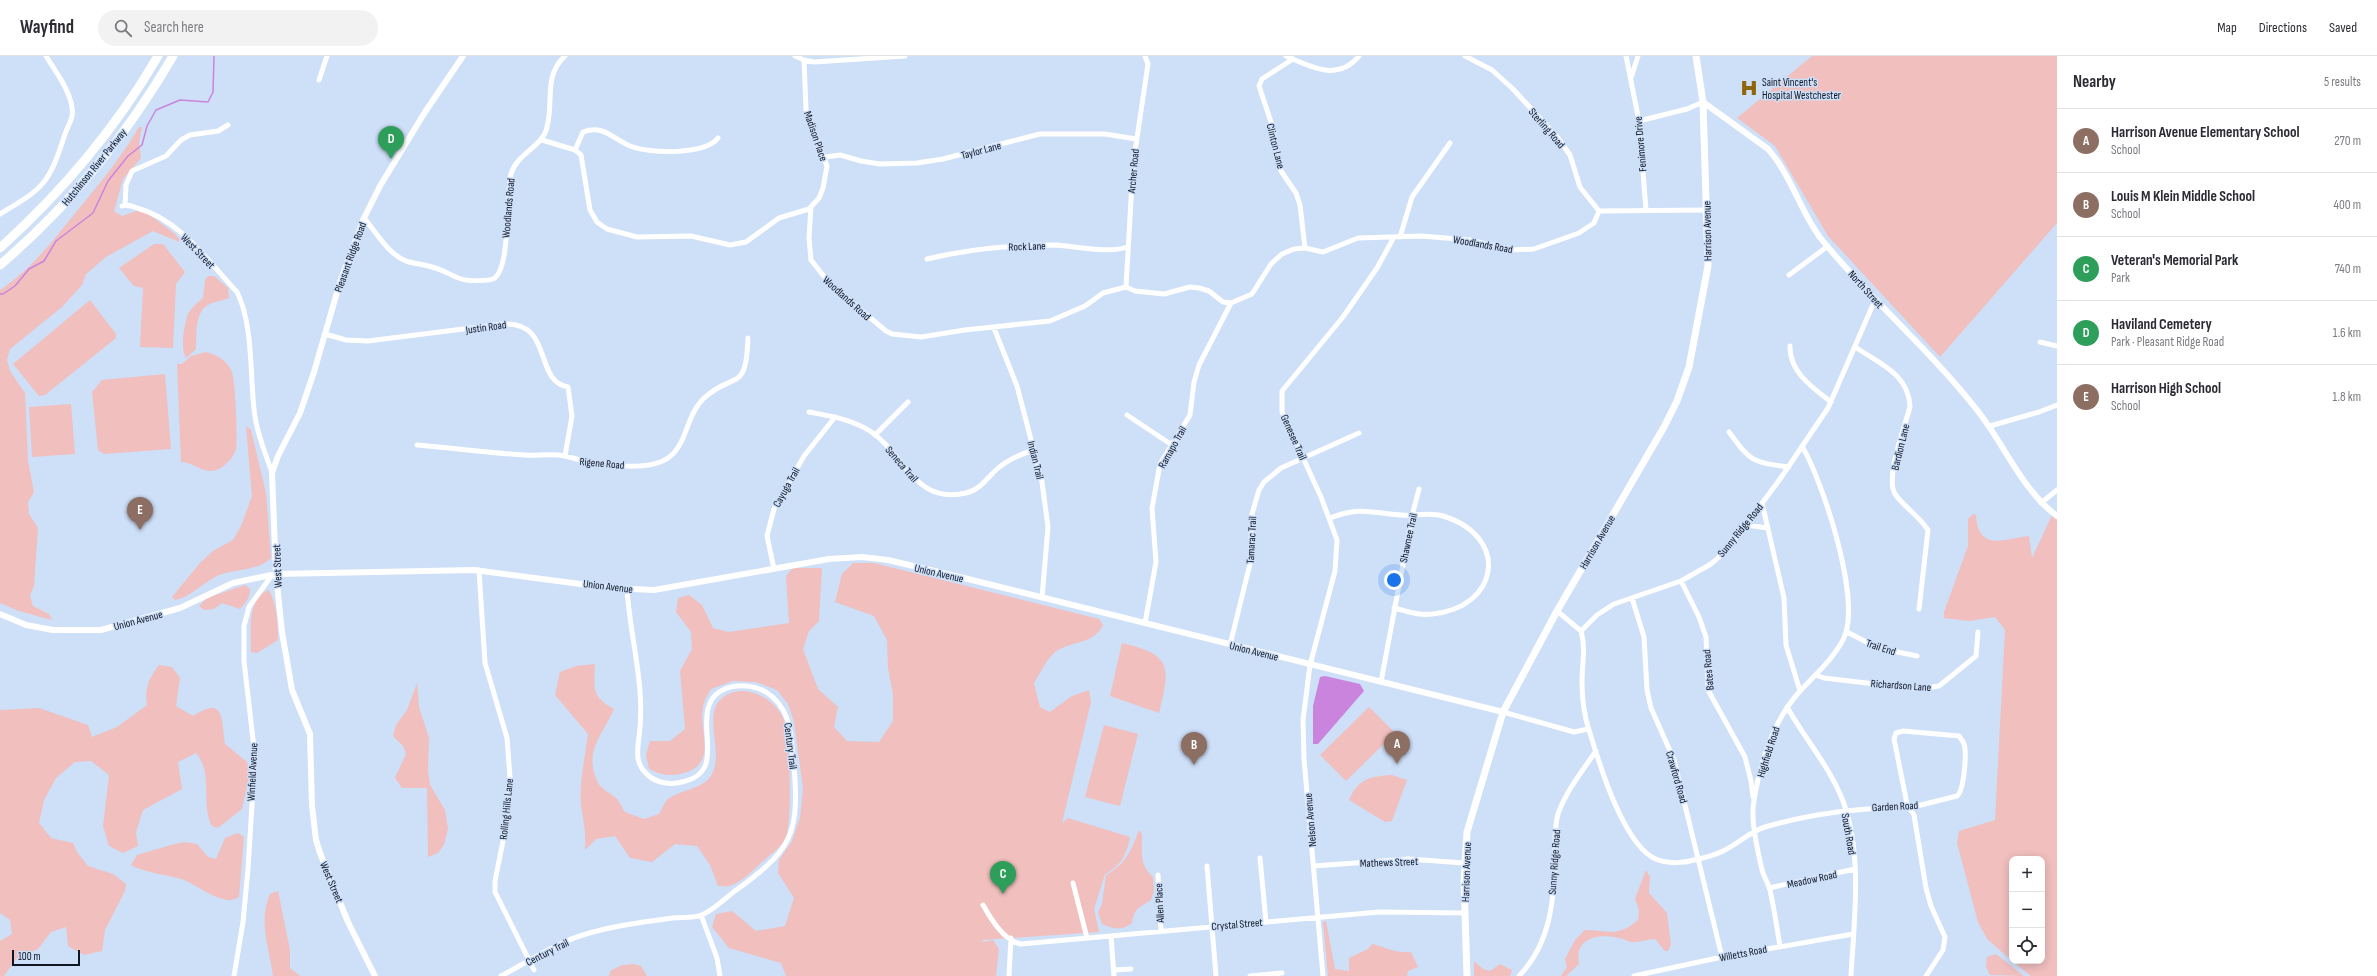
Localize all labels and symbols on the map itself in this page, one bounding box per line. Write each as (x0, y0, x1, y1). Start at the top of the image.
place label: Saint Vincent's Hospital Westchester (1762, 76, 1841, 102)
hospital icon: Saint Vincent's Hospital Westchester (1739, 78, 1759, 98)
street label: Sterling Road (1526, 106, 1568, 151)
street label: Madison Place (801, 109, 830, 163)
street label: Fenimore Drive (1632, 116, 1649, 172)
street label: Clinton Lane (1264, 122, 1287, 170)
street label: Hutchinson River Parkway (59, 126, 130, 209)
pin: D (378, 126, 404, 159)
street label: Taylor Lane (960, 139, 1003, 162)
street label: Archer Road (1125, 148, 1142, 195)
street label: Woodlands Road (499, 177, 518, 239)
street label: Harrison Avenue (1700, 201, 1715, 261)
street label: Pleasant Ridge Road (332, 220, 369, 294)
street label: West Street (178, 231, 218, 272)
street label: Woodlands Road (1452, 233, 1514, 256)
street label: Rock Lane (1008, 239, 1046, 254)
street label: North Street (1845, 268, 1886, 311)
street label: Woodlands Road (820, 273, 874, 324)
street label: Justin Road (464, 318, 508, 337)
street label: Genesee Trail (1278, 412, 1309, 462)
street label: Bardion Lane (1888, 423, 1913, 472)
street label: Ramapo Trail (1156, 424, 1189, 471)
street label: Indian Trail (1024, 440, 1047, 481)
street label: Seneca Trail (882, 444, 921, 485)
street label: Rigene Road (579, 455, 625, 472)
street label: Cayuga Trail (770, 465, 803, 509)
pin: E (127, 497, 153, 530)
street label: Sunny Ridge Road (1715, 501, 1766, 560)
street label: Shawnee Trail (1397, 512, 1420, 564)
street label: Harrison Avenue (1577, 513, 1618, 572)
street label: Tamarac Trail (1244, 516, 1259, 564)
street label: West Street (270, 543, 285, 588)
street label: Union Avenue (913, 562, 965, 585)
your location (1384, 570, 1404, 590)
street label: Union Avenue (582, 577, 634, 596)
street label: Union Avenue (112, 608, 164, 633)
street label: Trail End (1864, 637, 1898, 659)
street label: Union Avenue (1228, 639, 1280, 664)
street label: Bates Road (1700, 649, 1717, 691)
street label: Richardson Lane (1870, 677, 1932, 694)
street label: Century Trail (781, 722, 800, 770)
street label: Highfield Road (1754, 725, 1783, 779)
pin: A (1384, 731, 1410, 764)
pin: B (1181, 732, 1207, 765)
street label: Winfield Avenue (244, 743, 261, 802)
street label: Crawford Road (1663, 749, 1690, 805)
street label: Rolling Hills Lane (497, 778, 516, 840)
street label: Nelson Avenue (1302, 793, 1319, 847)
street label: Garden Road (1871, 799, 1919, 814)
street label: South Road (1838, 812, 1859, 856)
street label: Sunny Ridge Road (1546, 829, 1563, 895)
street label: Harrison Avenue (1459, 842, 1474, 902)
street label: Mathews Street (1360, 855, 1419, 870)
street label: West Street (317, 860, 346, 905)
pin: C (990, 861, 1016, 894)
street label: Meadow Road (1786, 868, 1839, 891)
street label: Allen Place (1152, 883, 1167, 924)
street label: Crystal Street (1211, 916, 1264, 933)
street label: Century Trail (524, 936, 571, 969)
street label: Willetts Road (1718, 942, 1768, 964)
scale bar (12, 948, 80, 967)

